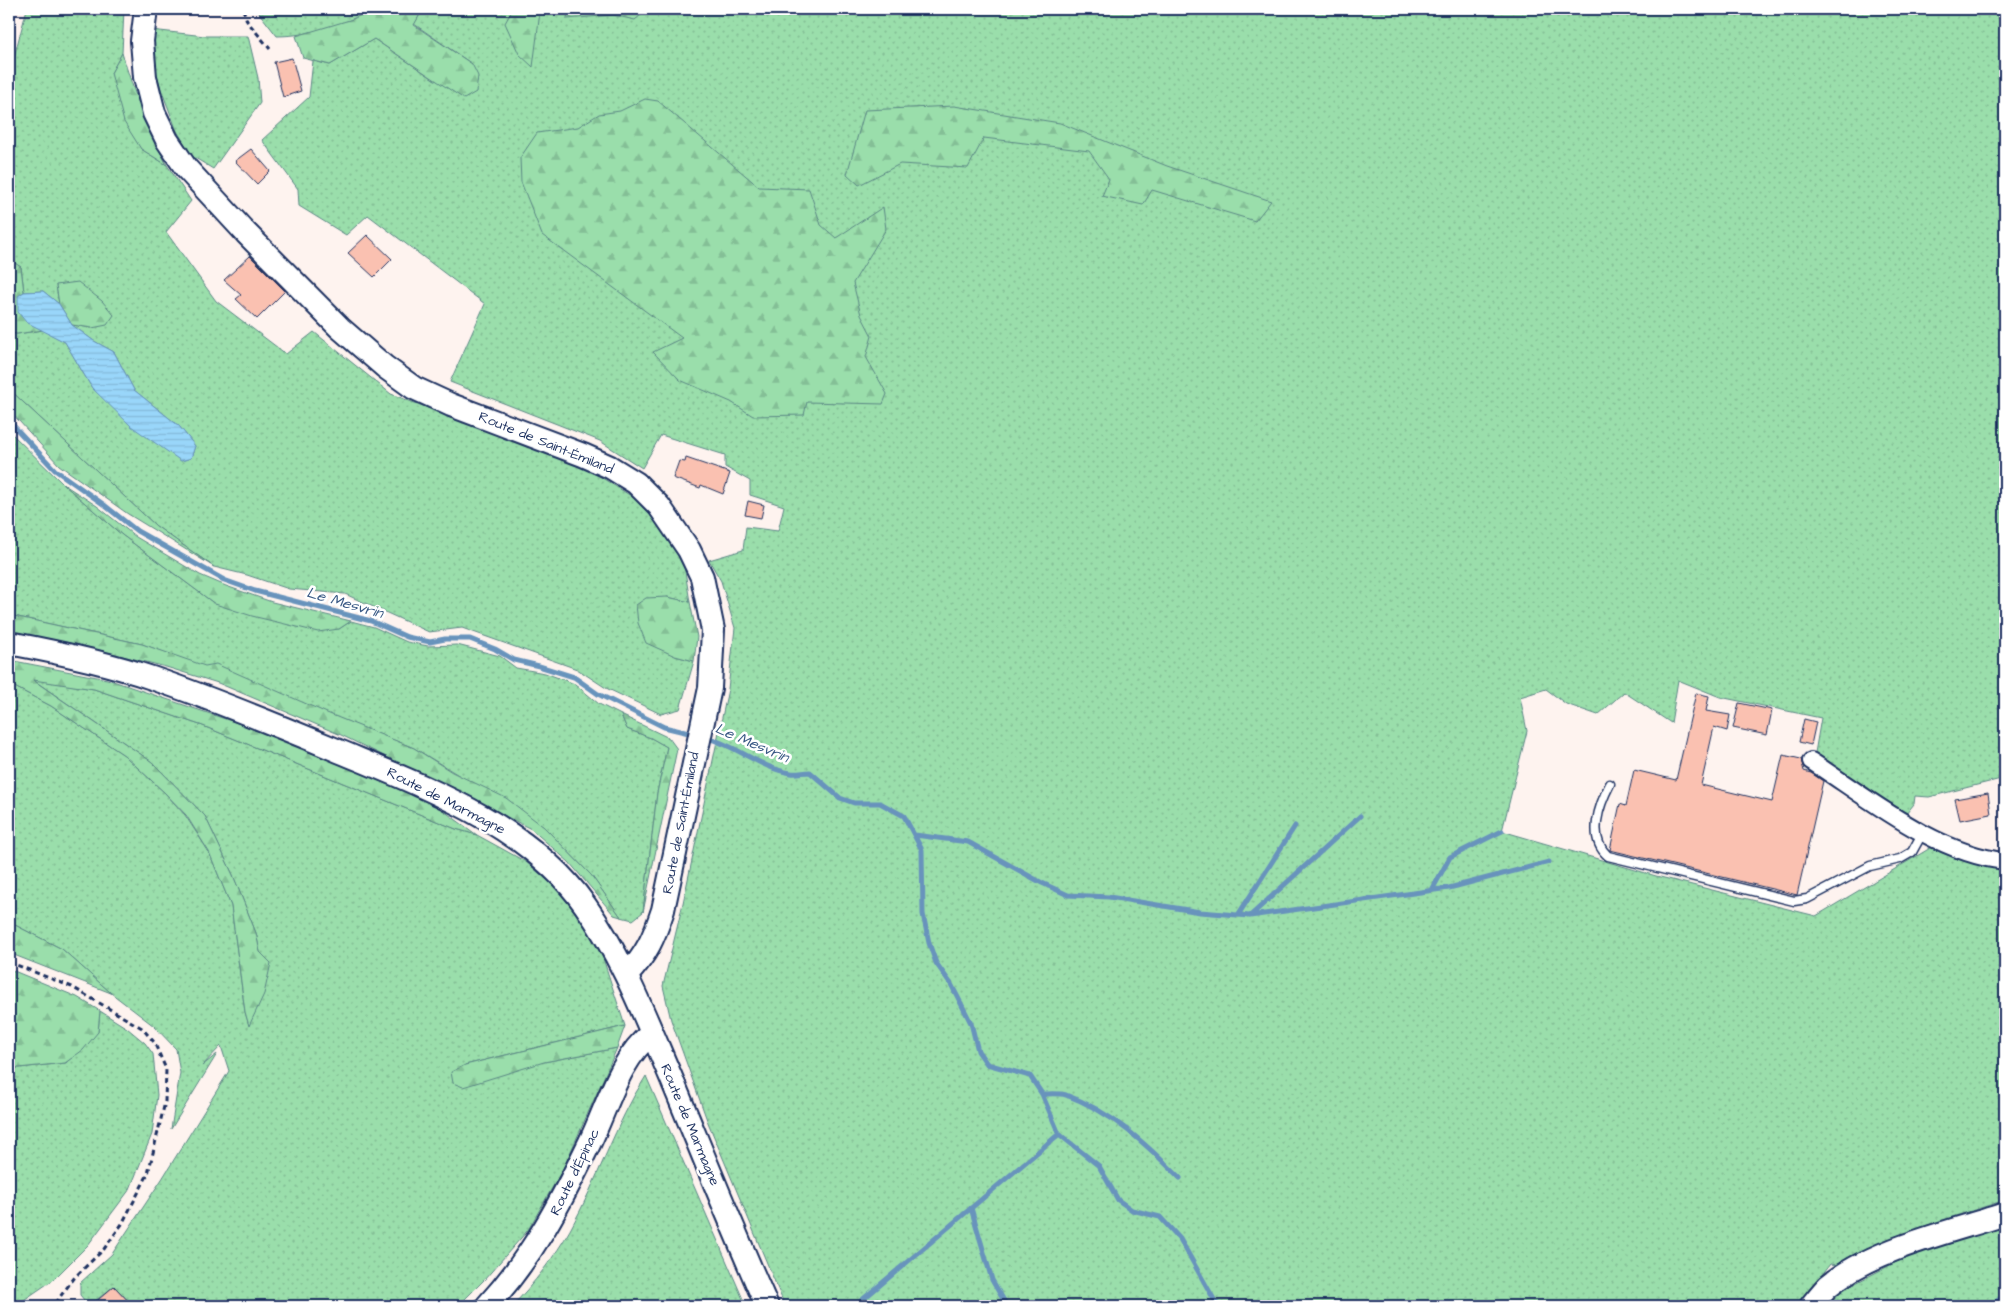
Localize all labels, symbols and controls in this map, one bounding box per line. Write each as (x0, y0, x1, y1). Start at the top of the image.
street label: Route de Saint-Émiland (475, 407, 617, 479)
water label: Le Mesvrin (304, 582, 387, 624)
water label: Le Mesvrin (712, 718, 794, 769)
street label: Route de Saint-Émiland (657, 750, 705, 896)
street label: Route de Marmagne (383, 762, 509, 840)
street label: Route de Marmagne (655, 1061, 725, 1189)
street label: Route d'Épinac (545, 1125, 605, 1219)

